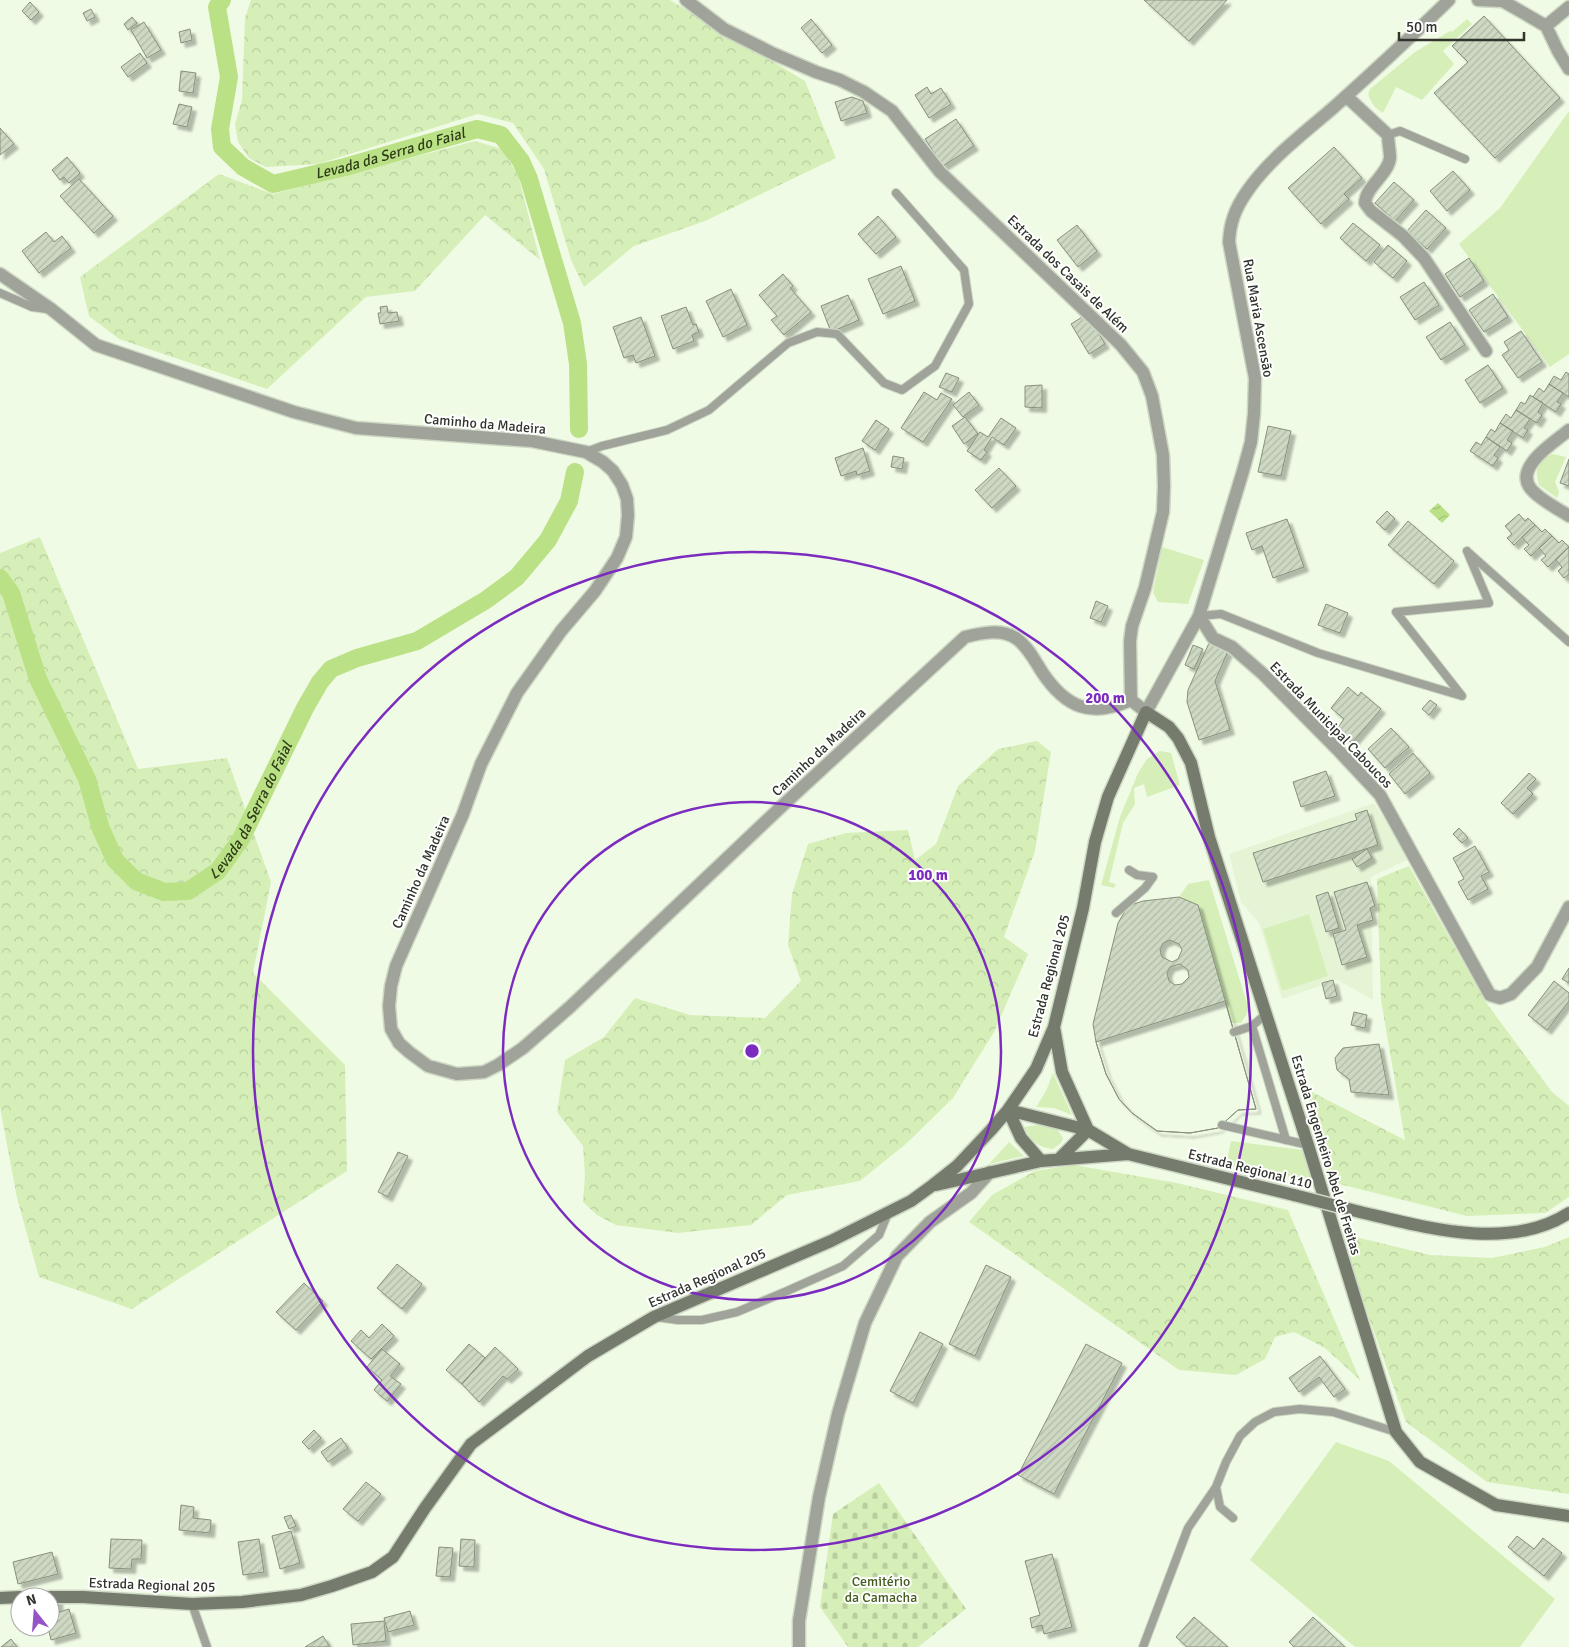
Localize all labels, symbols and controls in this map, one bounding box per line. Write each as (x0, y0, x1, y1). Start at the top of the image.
scale bar (1399, 10, 1524, 42)
text: 50 m (1406, 18, 1437, 36)
water label: Levada da Serra do Faial (313, 123, 469, 183)
street label: Estrada dos Casais de Além (1004, 212, 1132, 336)
street label: Rua Maria Ascensão (1239, 257, 1277, 379)
street label: Caminho da Madeira (423, 410, 547, 438)
street label: Estrada Municipal Caboucos (1266, 658, 1396, 792)
text: 200 m (1085, 689, 1125, 707)
street label: Caminho da Madeira (768, 704, 870, 800)
water label: Levada da Serra do Faial (206, 737, 297, 883)
street label: Caminho da Madeira (388, 813, 454, 931)
text: 100 m (908, 866, 948, 884)
street label: Estrada Regional 205 (1024, 913, 1074, 1039)
centre of rings (743, 1042, 761, 1060)
street label: Estrada Engenheiro Abel de Freitas (1287, 1053, 1365, 1257)
street label: Estrada Regional 110 (1186, 1145, 1314, 1193)
street label: Estrada Regional 205 (646, 1244, 768, 1312)
park label: Cemitério da Camacha (845, 1573, 917, 1606)
street label: Estrada Regional 205 (88, 1574, 216, 1596)
north arrow (10, 1587, 60, 1637)
text: N (24, 1590, 38, 1610)

